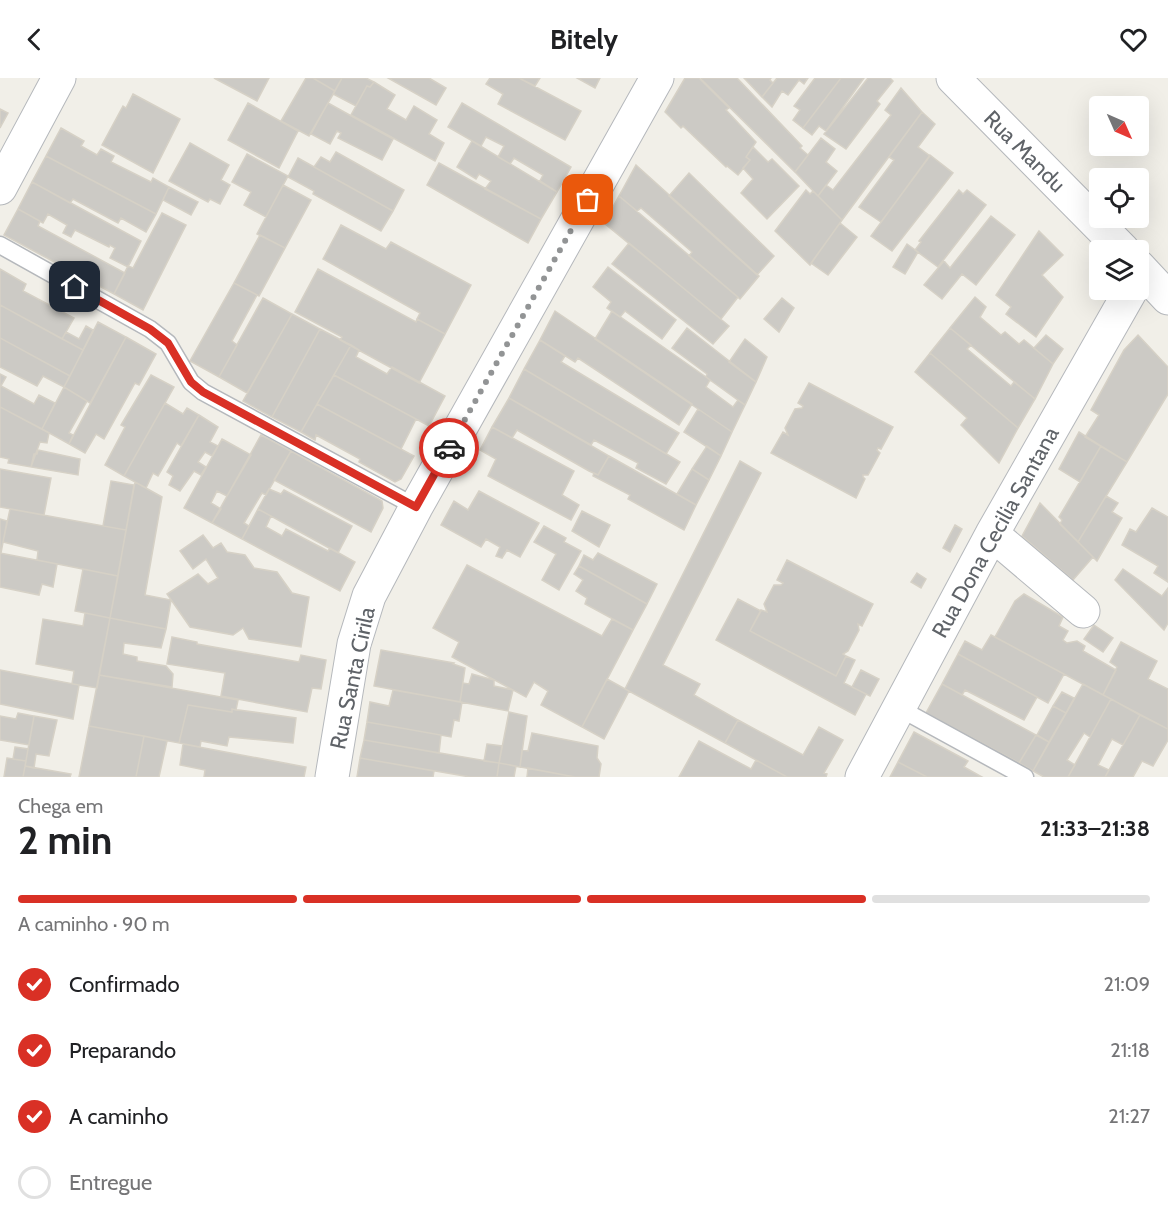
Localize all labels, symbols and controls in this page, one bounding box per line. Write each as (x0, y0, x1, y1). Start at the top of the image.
icon: back (18, 23, 51, 56)
text: Bitely (550, 23, 618, 56)
icon: heart (1117, 23, 1150, 56)
north arrow (1089, 96, 1149, 156)
map controls (1089, 96, 1149, 300)
street label: Rua Mandu (978, 105, 1071, 198)
button: locate (1089, 168, 1149, 228)
pin (562, 174, 613, 225)
icon: bag (571, 183, 604, 216)
button: layers (1089, 240, 1149, 300)
pin (49, 261, 100, 312)
icon: home (58, 270, 91, 303)
courier (419, 418, 479, 478)
street label: Rua Dona Cecilia Santana (926, 422, 1065, 642)
icon: car (433, 432, 466, 465)
street label: Rua Santa Cirila (324, 604, 381, 752)
text: Chega em (18, 794, 103, 818)
text: 21:33–21:38 (1040, 815, 1150, 842)
text: 2 min (18, 816, 112, 864)
text: A caminho · 90 m (18, 912, 169, 936)
icon: check (18, 968, 51, 1001)
text: Confirmado (69, 971, 180, 998)
text: 21:09 (1104, 972, 1150, 996)
icon: check (18, 1034, 51, 1067)
text: Preparando (69, 1037, 176, 1064)
text: 21:18 (1110, 1038, 1150, 1062)
icon: check (18, 1100, 51, 1133)
text: A caminho (69, 1103, 168, 1130)
text: 21:27 (1108, 1104, 1150, 1128)
text: Entregue (69, 1169, 152, 1196)

